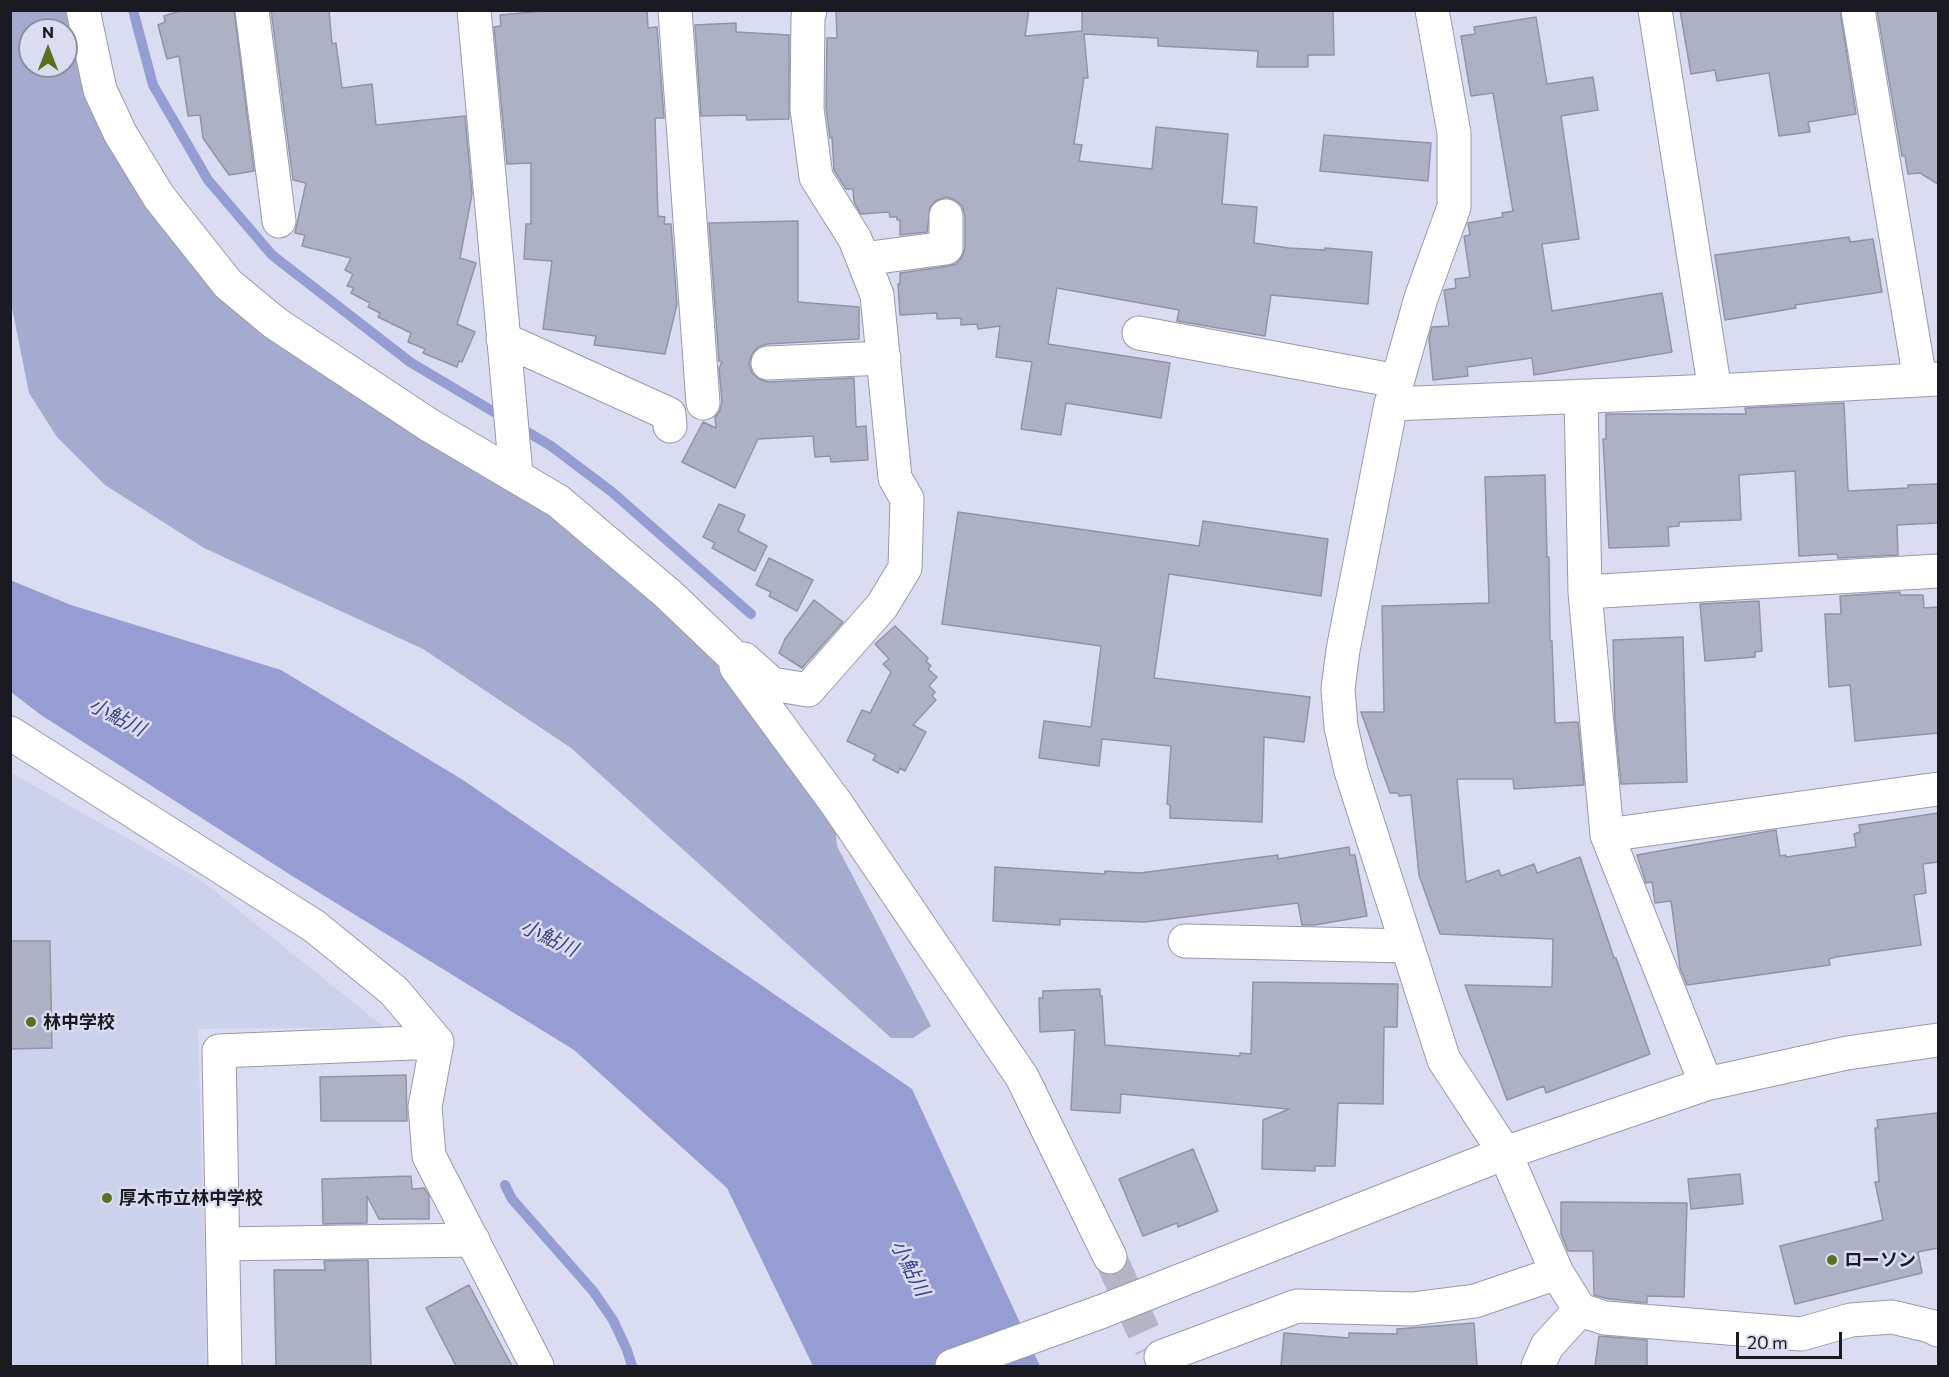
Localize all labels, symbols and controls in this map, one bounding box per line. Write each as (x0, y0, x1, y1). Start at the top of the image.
north arrow (18, 18, 78, 78)
text: N (42, 22, 54, 41)
water label: 小鮎川 (85, 693, 149, 741)
water label: 小鮎川 (517, 914, 581, 962)
place label: 林中学校 (43, 1011, 115, 1033)
marker: 林中学校 (24, 1015, 38, 1029)
place label: 厚木市立林中学校 (119, 1187, 263, 1209)
marker: 厚木市立林中学校 (100, 1191, 114, 1205)
water label: 小鮎川 (886, 1236, 934, 1300)
place label: ローソン (1844, 1249, 1916, 1271)
marker: ローソン (1825, 1253, 1839, 1267)
scale bar (1739, 1320, 1846, 1358)
text: 20 m (1747, 1331, 1788, 1353)

